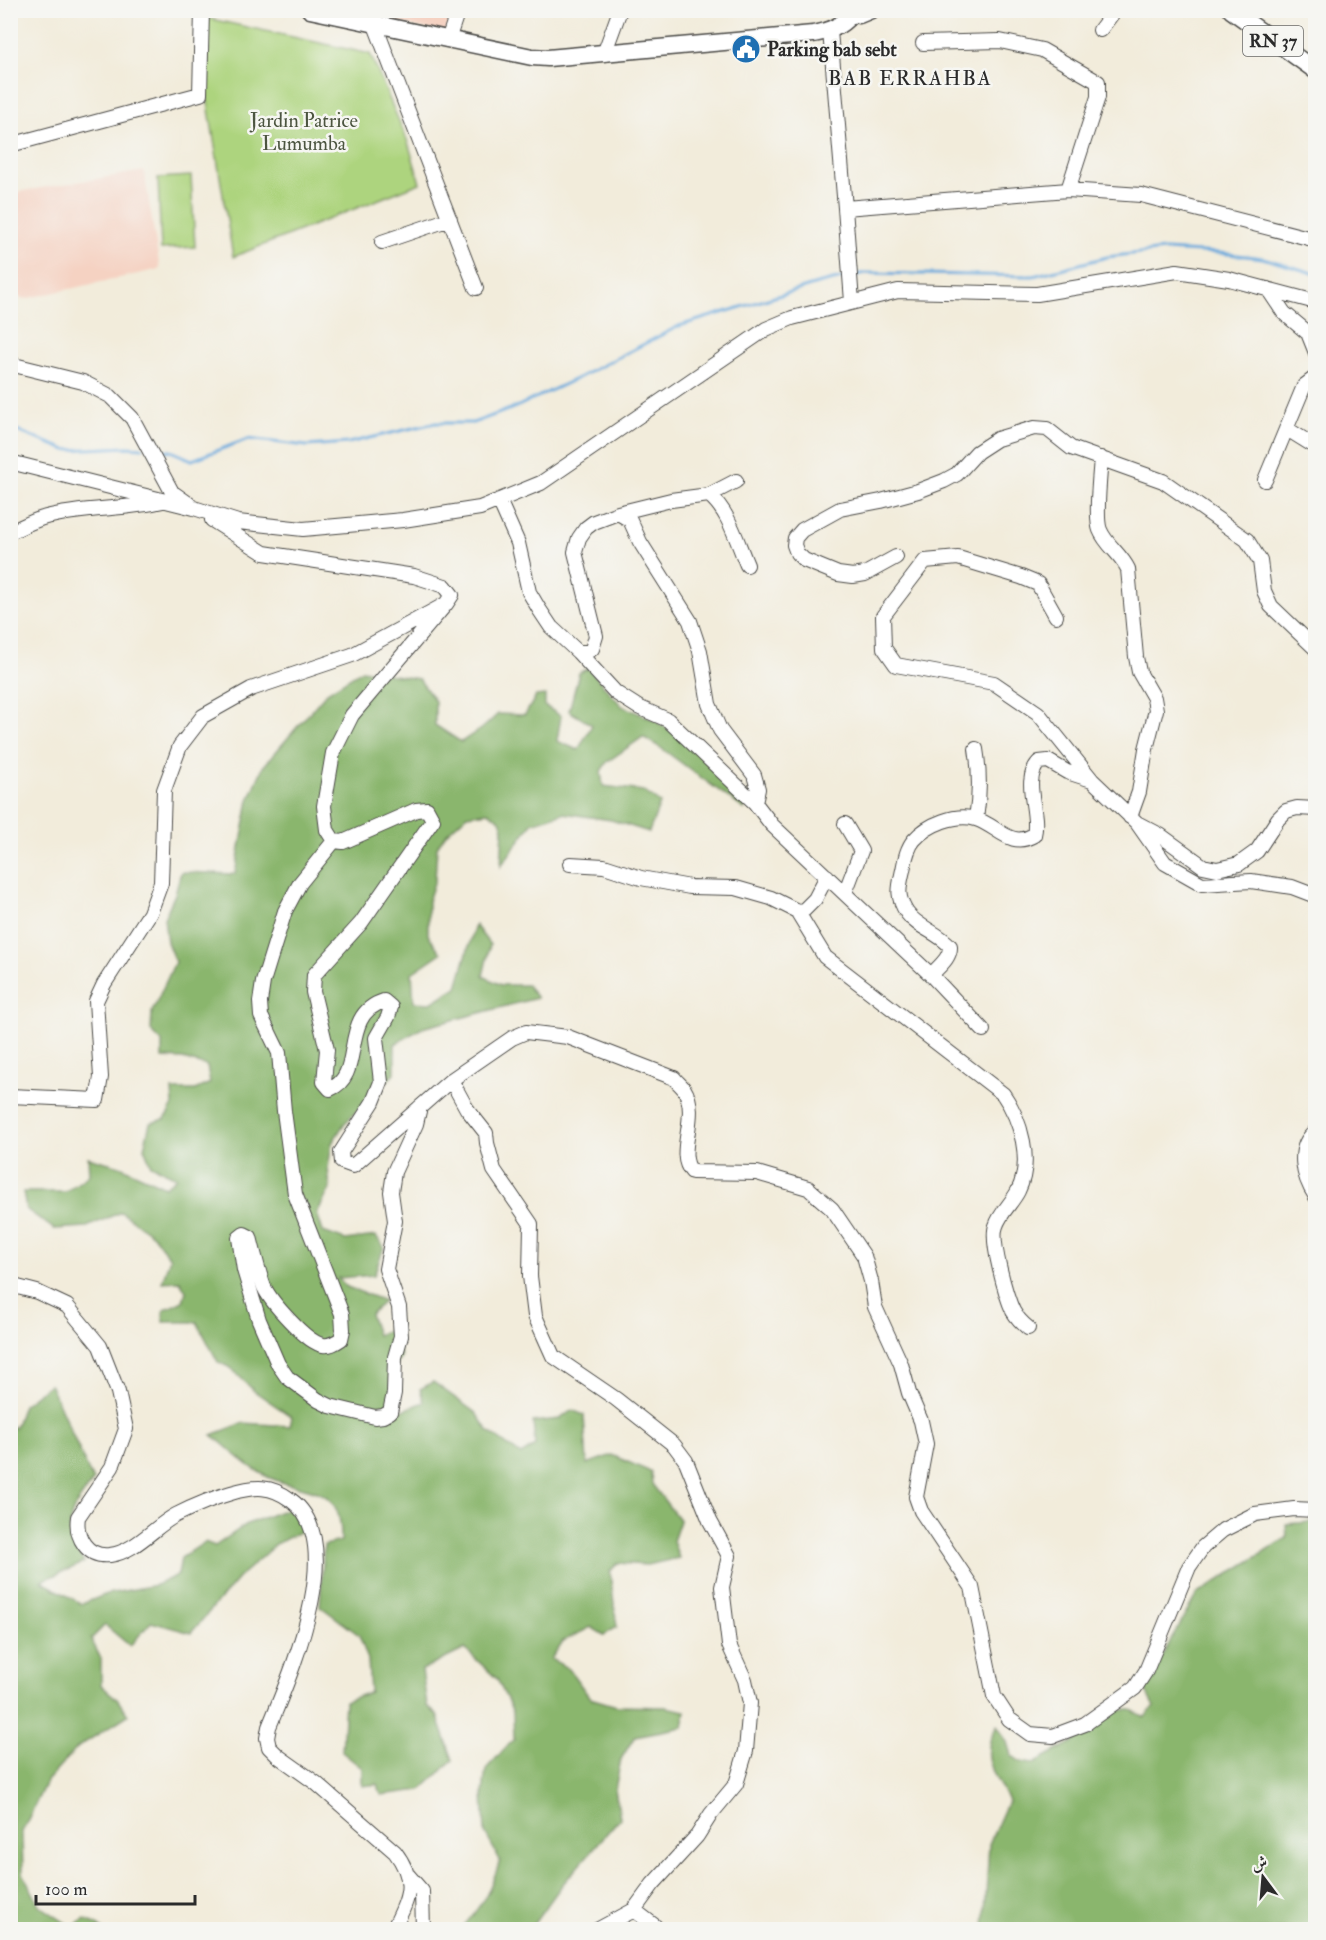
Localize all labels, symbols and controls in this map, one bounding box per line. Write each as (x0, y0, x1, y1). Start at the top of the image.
road number: RN 37 (1243, 26, 1303, 56)
public building icon: Parking bab sebt (730, 33, 762, 65)
place label: Parking bab sebt (767, 37, 897, 63)
district label: BAB ERRAHBA (828, 65, 992, 92)
park label: Jardin Patrice Lumumba (249, 108, 358, 156)
north arrow (1233, 1847, 1293, 1907)
text: ش (1249, 1852, 1270, 1875)
scale bar (36, 1868, 195, 1906)
text: 100 m (45, 1878, 88, 1901)

